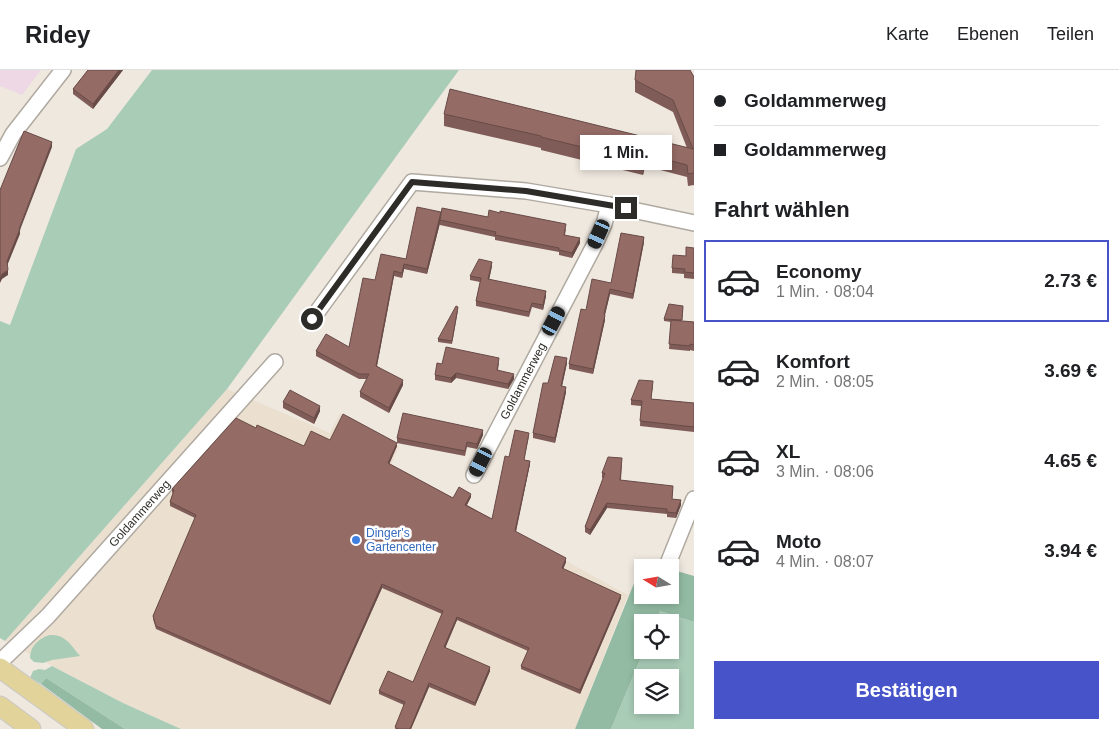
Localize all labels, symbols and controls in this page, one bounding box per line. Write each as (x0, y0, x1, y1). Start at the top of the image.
text: Ridey (25, 21, 90, 48)
text: Karte (886, 24, 929, 44)
text: Ebenen (957, 24, 1019, 44)
text: Teilen (1047, 24, 1094, 44)
text: Goldammerweg (744, 90, 887, 111)
callout: 1 Min. (580, 136, 672, 170)
text: Goldammerweg (744, 139, 887, 160)
text: 1 Min. (603, 144, 649, 161)
route end (615, 197, 637, 219)
text: Fahrt wählen (714, 197, 850, 222)
car (586, 217, 611, 251)
icon: car (716, 259, 761, 304)
text: Economy (776, 261, 862, 282)
text: 2.73 € (1044, 270, 1097, 291)
text: 1 Min. · 08:04 (776, 283, 874, 300)
car (540, 304, 567, 338)
route start (301, 308, 323, 330)
street label: Goldammerweg (497, 340, 549, 422)
icon: car (716, 349, 761, 394)
text: Komfort (776, 351, 850, 372)
text: 3.69 € (1044, 360, 1097, 381)
text: 2 Min. · 08:05 (776, 373, 874, 390)
icon: car (716, 439, 761, 484)
text: XL (776, 441, 800, 462)
car (467, 445, 494, 479)
text: 4.65 € (1044, 450, 1097, 471)
text: 3 Min. · 08:06 (776, 463, 874, 480)
street label: Goldammerweg (106, 477, 173, 550)
place label: Dinger's Gartencenter (366, 526, 436, 554)
icon: car (716, 529, 761, 574)
text: Moto (776, 531, 821, 552)
marker: Dinger's Gartencenter (350, 534, 362, 546)
text: 3.94 € (1044, 540, 1097, 561)
text: 4 Min. · 08:07 (776, 553, 874, 570)
north arrow (634, 559, 679, 604)
map controls (634, 559, 679, 714)
button: locate (634, 614, 679, 659)
button: Bestätigen (714, 661, 1099, 719)
button: layers (634, 669, 679, 714)

